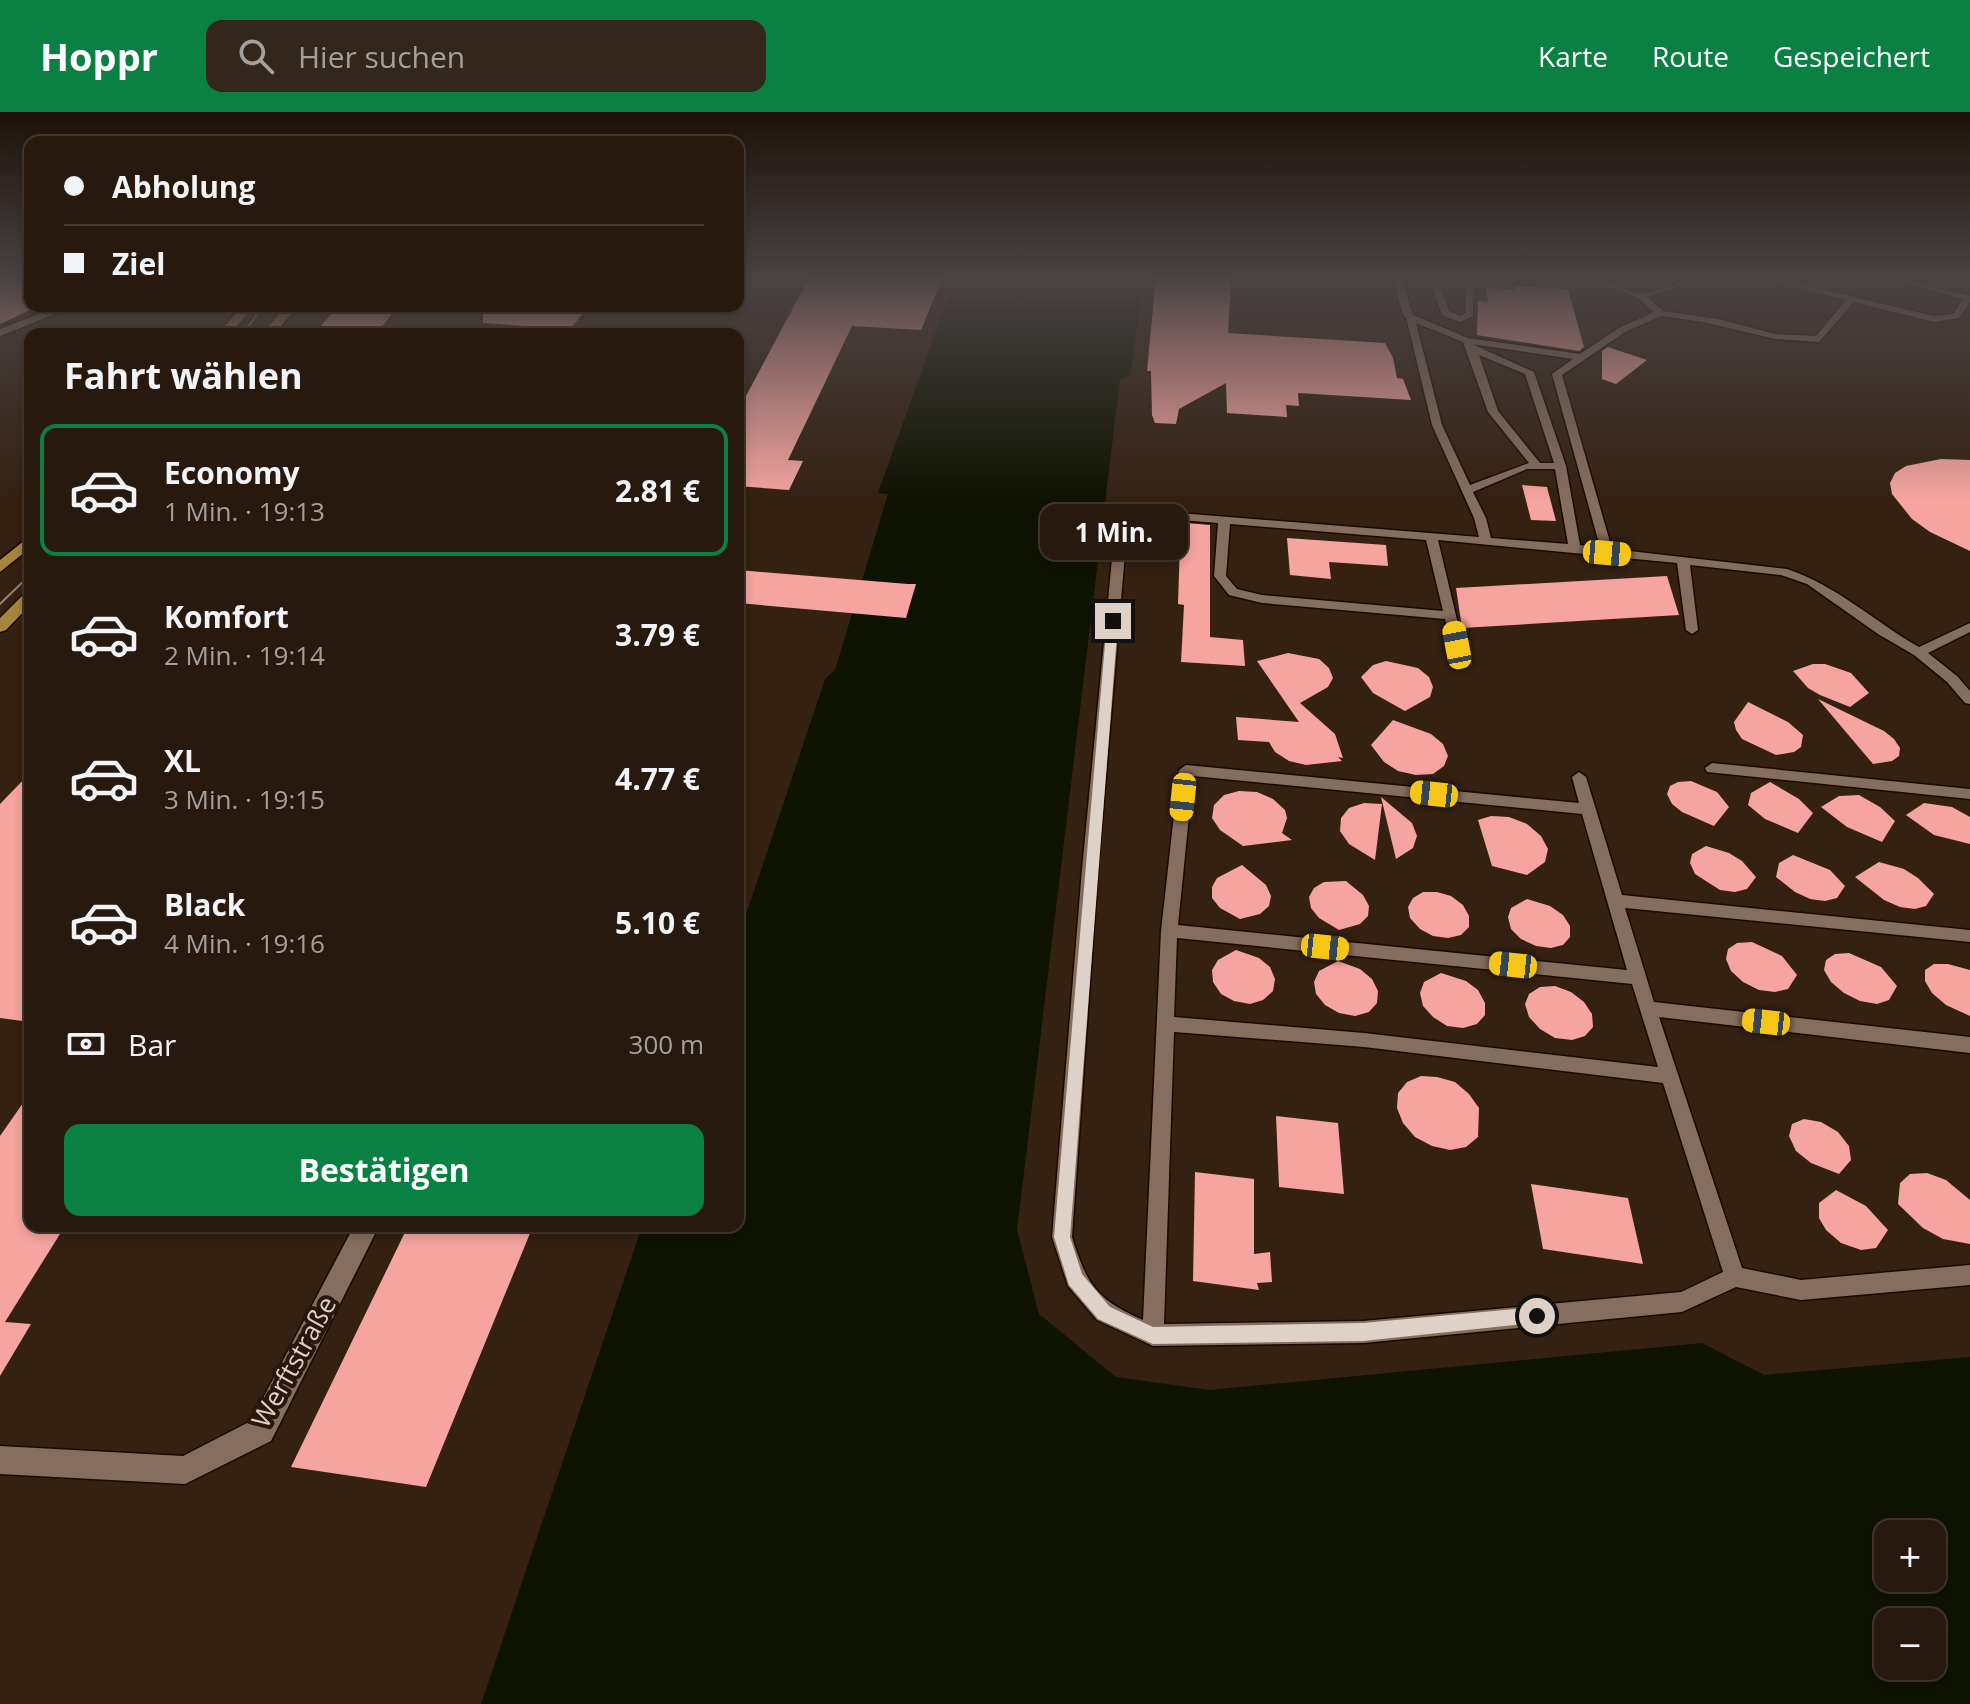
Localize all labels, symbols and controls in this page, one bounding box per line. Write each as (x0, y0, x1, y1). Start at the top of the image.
search box (206, 20, 766, 92)
text: Hoppr (40, 30, 158, 82)
icon: search (234, 34, 278, 78)
text: Hier suchen (298, 36, 465, 77)
text: Karte (1538, 37, 1608, 75)
text: Route (1652, 37, 1729, 75)
text: Gespeichert (1773, 37, 1930, 75)
text: Abholung (112, 166, 256, 207)
text: Ziel (112, 243, 165, 284)
text: Fahrt wählen (64, 351, 303, 400)
text: Economy (164, 452, 300, 493)
icon: car (68, 454, 140, 526)
text: 2.81 € (615, 470, 700, 511)
text: 1 Min. · 19:13 (164, 493, 325, 529)
callout: 1 Min. (1039, 505, 1187, 561)
text: 1 Min. (1075, 514, 1153, 550)
car (1582, 539, 1632, 567)
text: Komfort (164, 596, 289, 637)
icon: car (68, 598, 140, 670)
route end (1095, 603, 1131, 639)
text: 3.79 € (615, 614, 700, 655)
car (1441, 619, 1473, 671)
text: 2 Min. · 19:14 (164, 637, 325, 673)
text: XL (164, 740, 201, 781)
icon: car (68, 742, 140, 814)
text: 4.77 € (615, 758, 700, 799)
car (1169, 772, 1197, 822)
car (1409, 780, 1459, 808)
text: 3 Min. · 19:15 (164, 781, 325, 817)
text: Black (164, 884, 245, 925)
icon: car (68, 886, 140, 958)
text: 5.10 € (615, 902, 700, 943)
text: 4 Min. · 19:16 (164, 925, 325, 961)
car (1300, 933, 1350, 961)
car (1488, 951, 1538, 979)
car (1741, 1008, 1791, 1036)
icon: cash (64, 1022, 108, 1066)
text: Bar (128, 1024, 176, 1065)
text: 300 m (629, 1026, 704, 1062)
button: Bestätigen (64, 1124, 704, 1216)
street label: Werftstraße (242, 1289, 344, 1434)
route start (1519, 1298, 1555, 1334)
map controls (1874, 1520, 1946, 1680)
button: + (1874, 1520, 1946, 1592)
button: − (1874, 1608, 1946, 1680)

